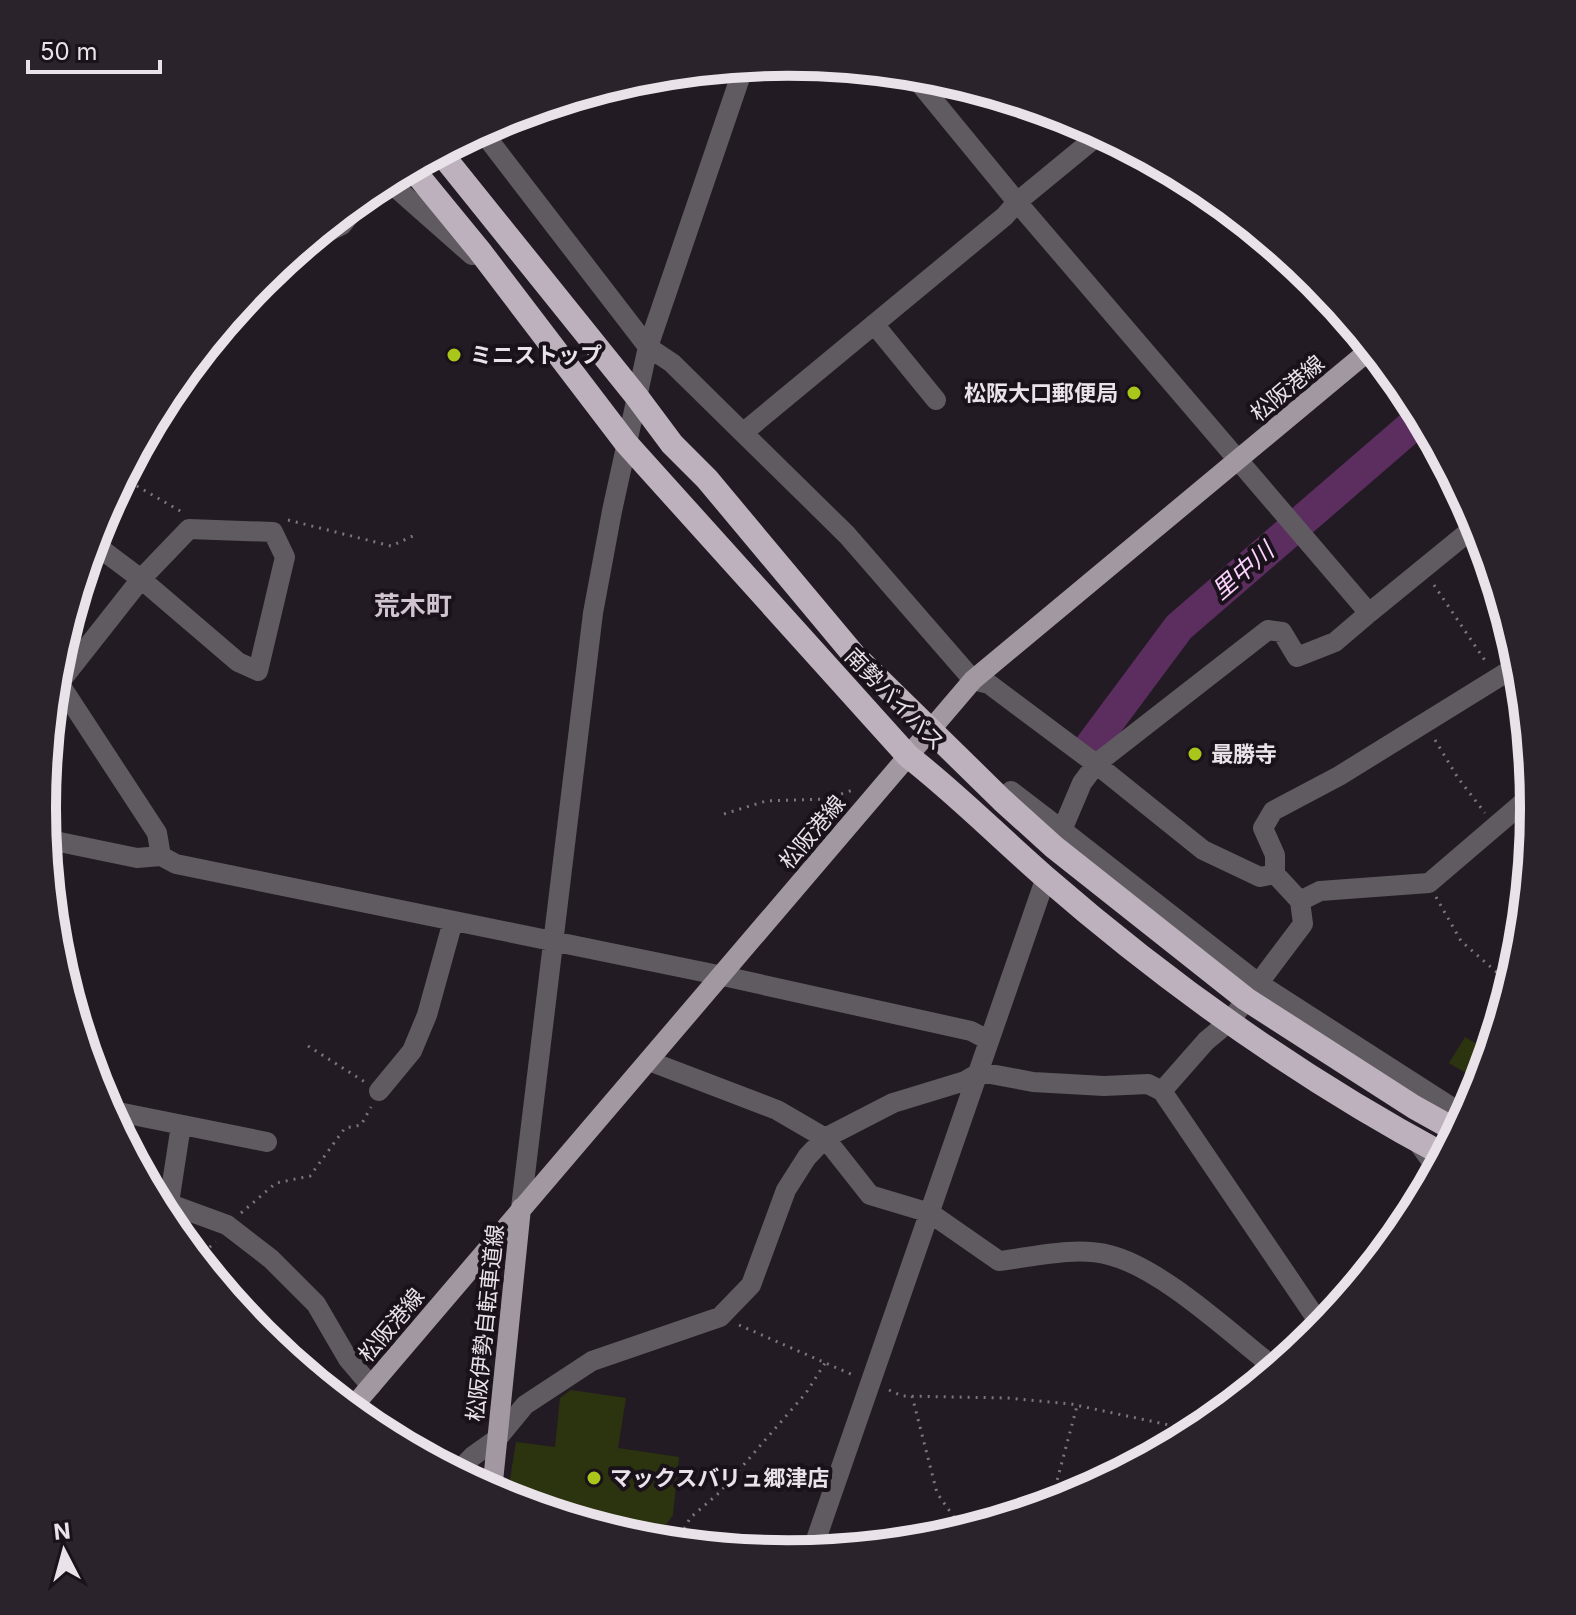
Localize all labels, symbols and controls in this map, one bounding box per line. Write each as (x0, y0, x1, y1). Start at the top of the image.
scale bar (28, 24, 160, 74)
text: 50 m (40, 37, 98, 66)
place label: ミニストップ (470, 342, 602, 368)
marker: ミニストップ (445, 346, 463, 364)
street label: 松阪港線 (1245, 350, 1329, 426)
place label: 松阪大口郵便局 (964, 380, 1118, 406)
marker: 松阪大口郵便局 (1125, 384, 1143, 402)
water label: 里中川 (1206, 534, 1282, 605)
district label: 荒木町 (374, 590, 452, 621)
street label: 南勢バイパス (840, 643, 950, 755)
place label: 最勝寺 (1211, 741, 1277, 767)
marker: 最勝寺 (1186, 745, 1204, 763)
street label: 松阪港線 (774, 790, 850, 874)
street label: 松阪伊勢自転車道線 (462, 1223, 508, 1423)
street label: 松阪港線 (353, 1283, 429, 1367)
place label: マックスバリュ郷津店 (610, 1465, 829, 1491)
marker: マックスバリュ郷津店 (585, 1469, 603, 1487)
north arrow (24, 1511, 104, 1591)
text: N (52, 1517, 72, 1545)

